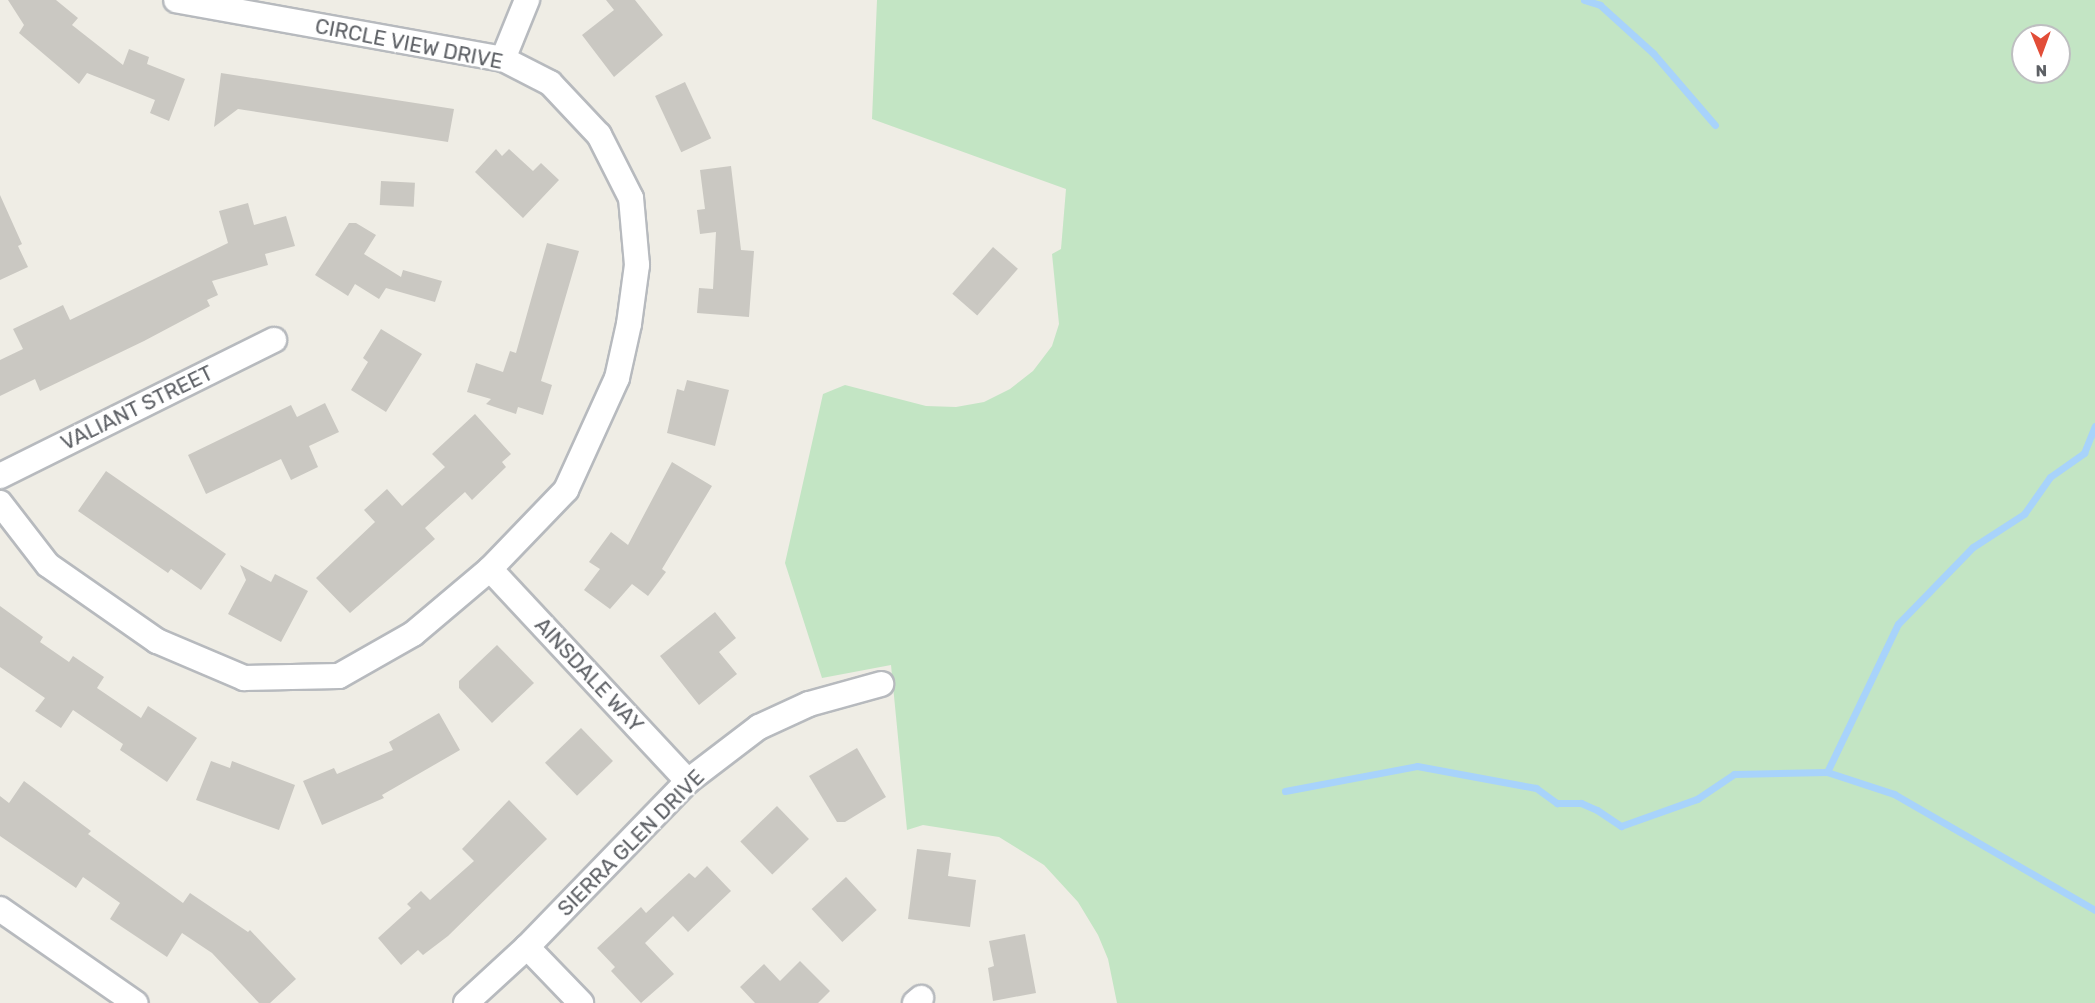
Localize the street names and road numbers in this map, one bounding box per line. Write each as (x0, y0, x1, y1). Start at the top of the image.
street label: CIRCLE VIEW DRIVE (312, 13, 506, 75)
street label: VALIANT STREET (57, 360, 217, 456)
street label: AINSDALE WAY (529, 612, 649, 738)
street label: SIERRA GLEN DRIVE (552, 764, 710, 922)

